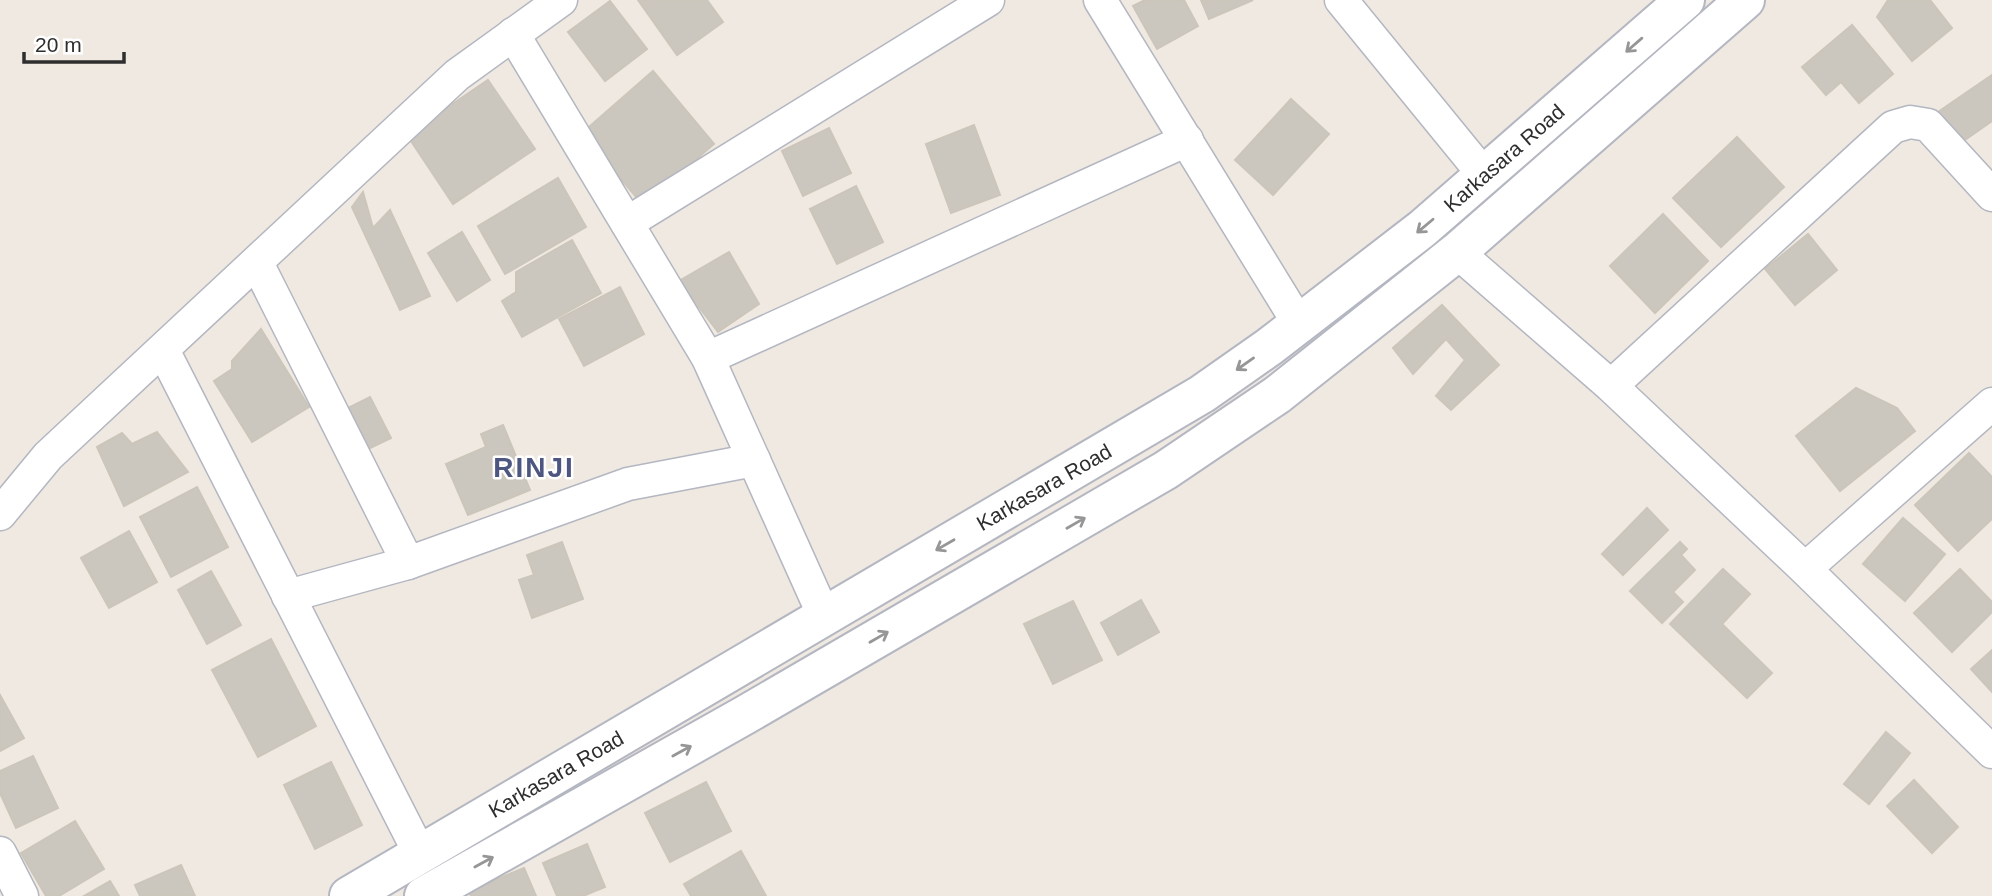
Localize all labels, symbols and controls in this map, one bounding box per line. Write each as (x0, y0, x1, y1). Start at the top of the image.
scale bar (24, 21, 124, 65)
text: 20 m (35, 33, 82, 56)
one-way arrow (1625, 37, 1643, 53)
street label: Karkasara Road (1439, 100, 1569, 216)
one-way arrow (1416, 218, 1434, 234)
one-way arrow (1236, 357, 1255, 371)
street label: Karkasara Road (973, 439, 1115, 535)
district label: RINJI (493, 452, 575, 483)
one-way arrow (1065, 515, 1085, 529)
one-way arrow (935, 539, 956, 552)
one-way arrow (869, 630, 889, 644)
street label: Karkasara Road (485, 726, 627, 822)
one-way arrow (671, 744, 692, 757)
one-way arrow (473, 855, 494, 868)

